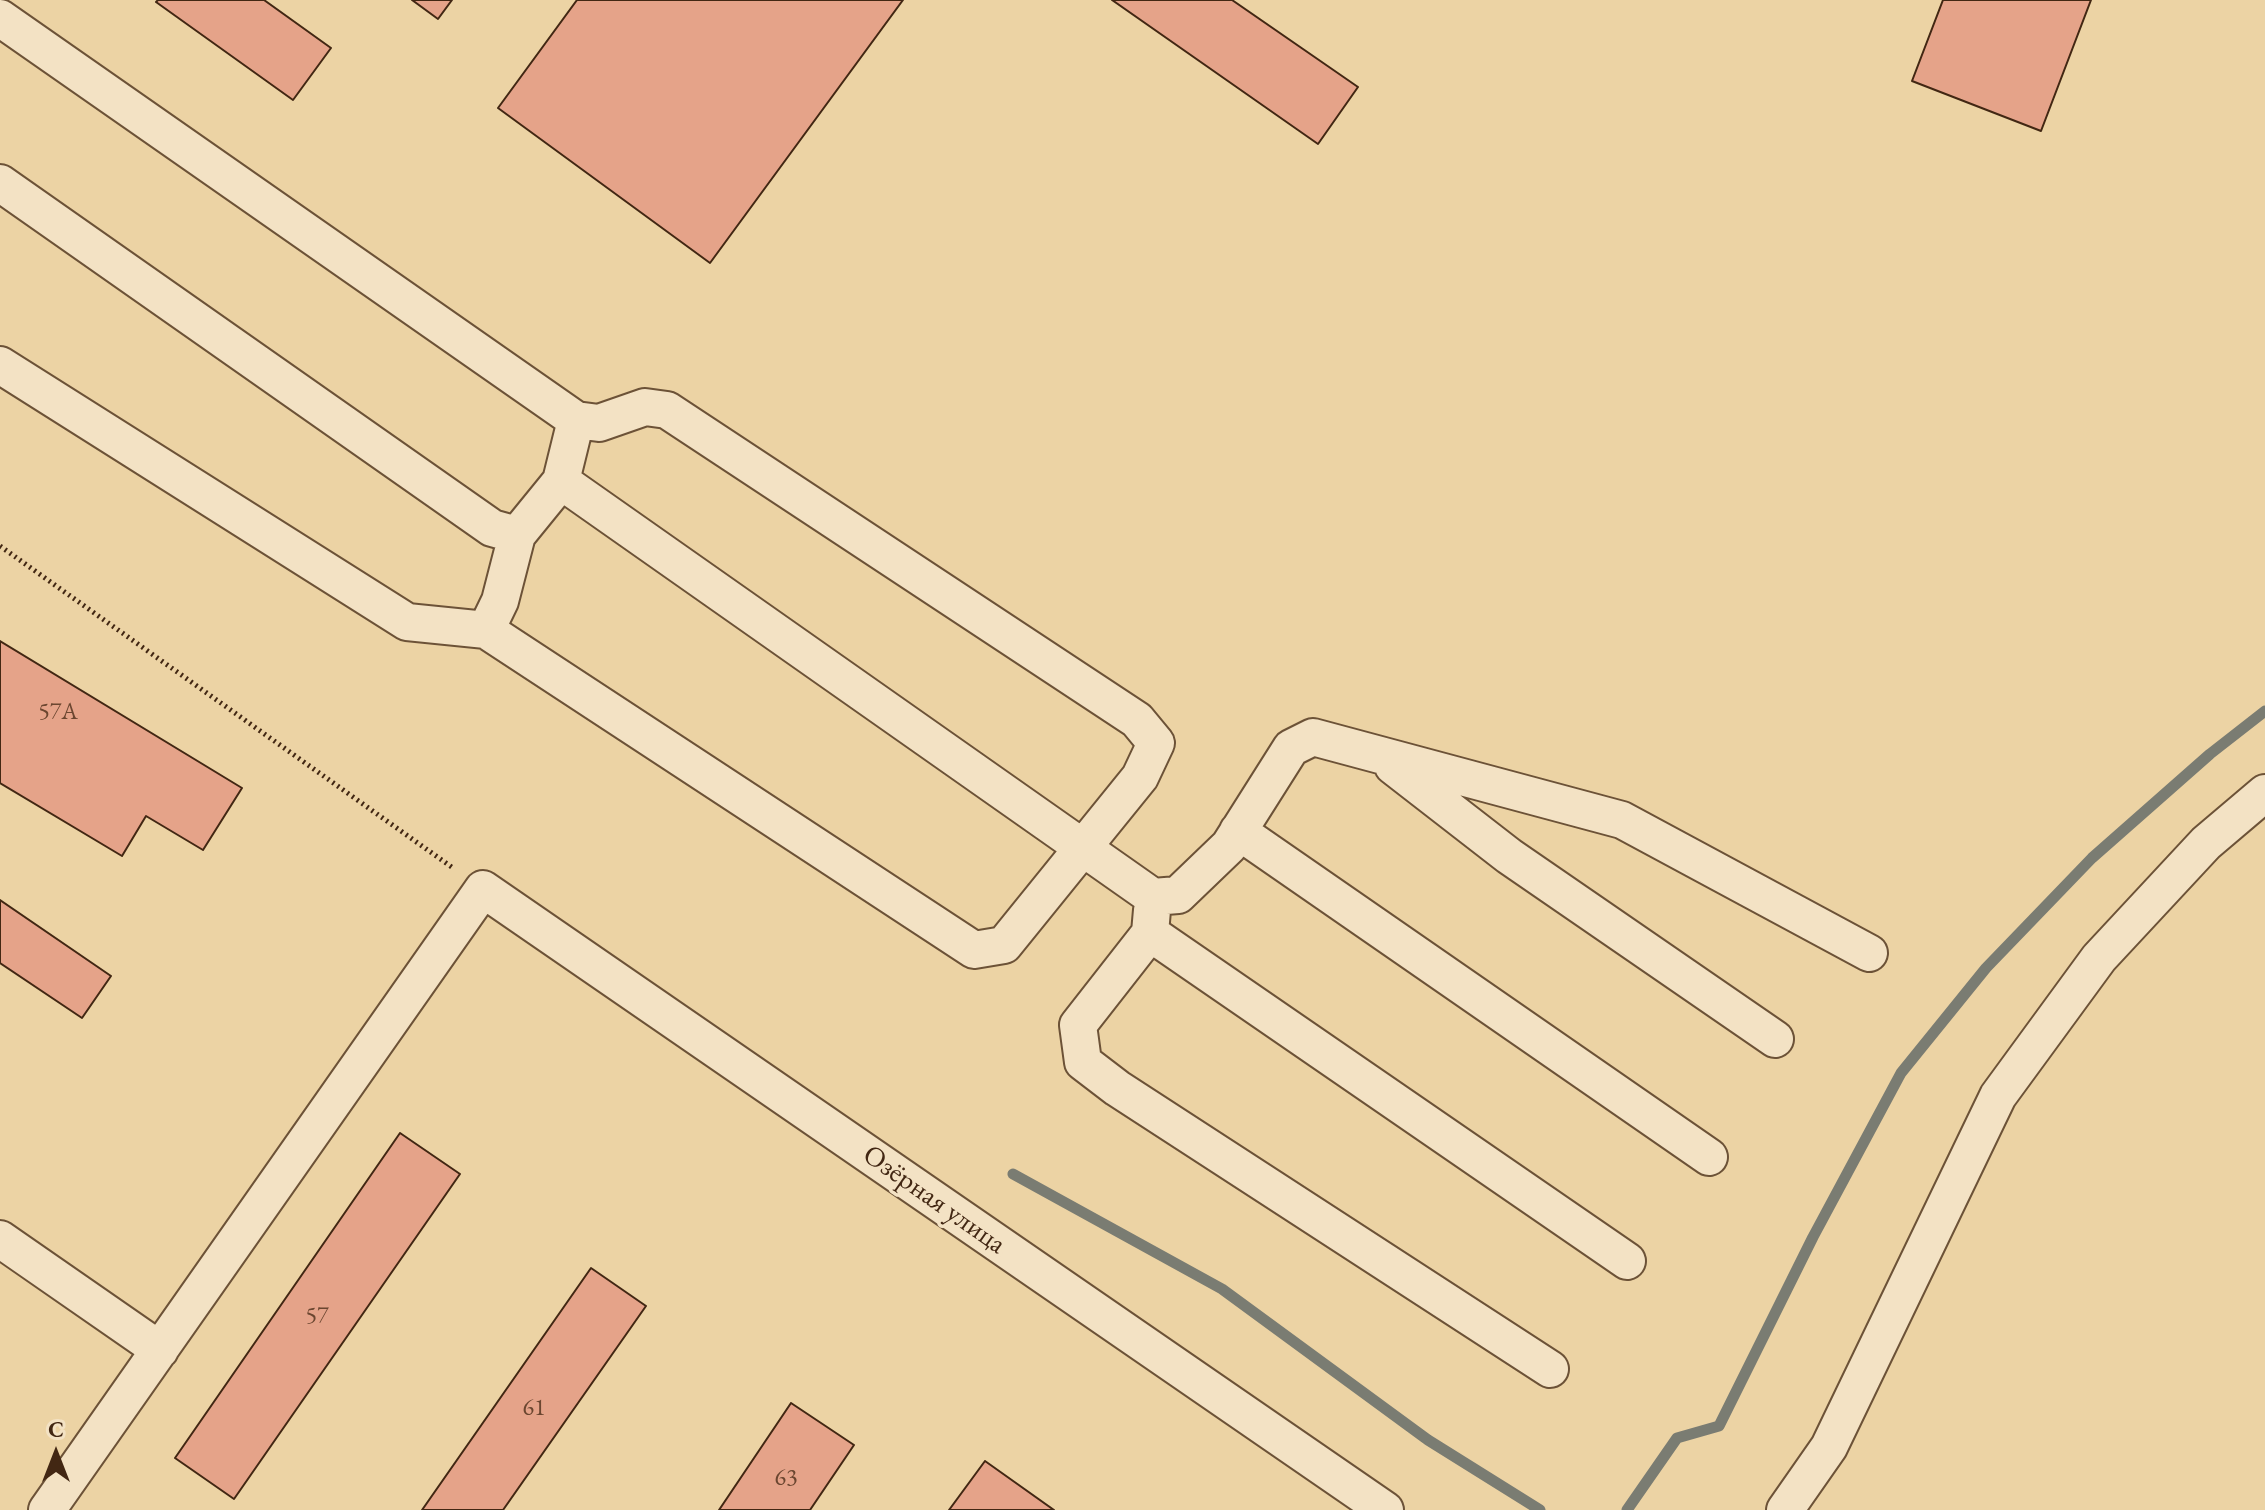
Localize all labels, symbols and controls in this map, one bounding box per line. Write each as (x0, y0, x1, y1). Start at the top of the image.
house number: 57А (38, 698, 78, 726)
street label: Озёрная улица (856, 1138, 1012, 1262)
house number: 57 (305, 1302, 329, 1330)
house number: 61 (522, 1394, 546, 1422)
north arrow (16, 1414, 96, 1494)
text: С (48, 1415, 64, 1444)
house number: 63 (774, 1464, 798, 1492)

